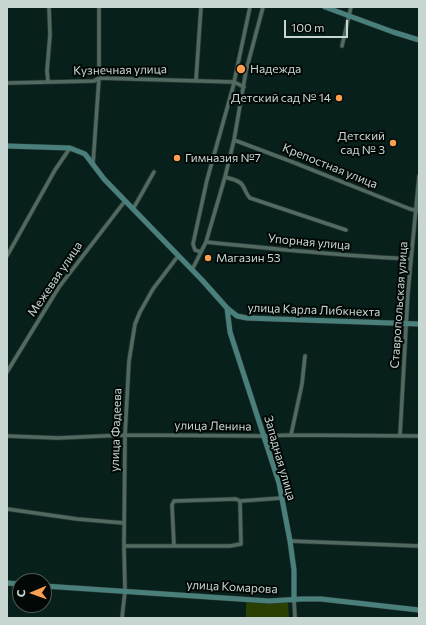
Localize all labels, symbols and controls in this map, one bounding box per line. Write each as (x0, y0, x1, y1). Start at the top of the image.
scale bar (286, 12, 350, 38)
text: 100 m (291, 20, 325, 34)
street label: Кузнечная улица (73, 62, 167, 78)
place label: Надежда (250, 62, 301, 76)
marker: Надежда (235, 63, 247, 75)
place label: Детский сад № 14 (231, 91, 331, 105)
marker: Детский сад № 14 (334, 93, 344, 103)
place label: Детский сад № 3 (338, 129, 385, 157)
marker: Детский сад № 3 (388, 138, 398, 148)
street label: Крепостная улица (280, 140, 380, 192)
place label: Гимназия №7 (185, 151, 261, 165)
marker: Гимназия №7 (172, 153, 182, 163)
street label: Упорная улица (267, 231, 351, 253)
street label: Межевая улица (25, 239, 85, 319)
street label: Ставропольская улица (387, 241, 411, 369)
place label: Магазин 53 (216, 251, 281, 265)
marker: Магазин 53 (203, 253, 213, 263)
street label: улица Карла Либкнехта (247, 300, 381, 320)
street label: улица Фадеева (107, 388, 125, 472)
street label: Западная улица (261, 414, 299, 502)
street label: улица Ленина (174, 418, 252, 434)
north arrow (12, 573, 52, 613)
street label: улица Комарова (186, 577, 278, 597)
text: С (14, 589, 27, 597)

